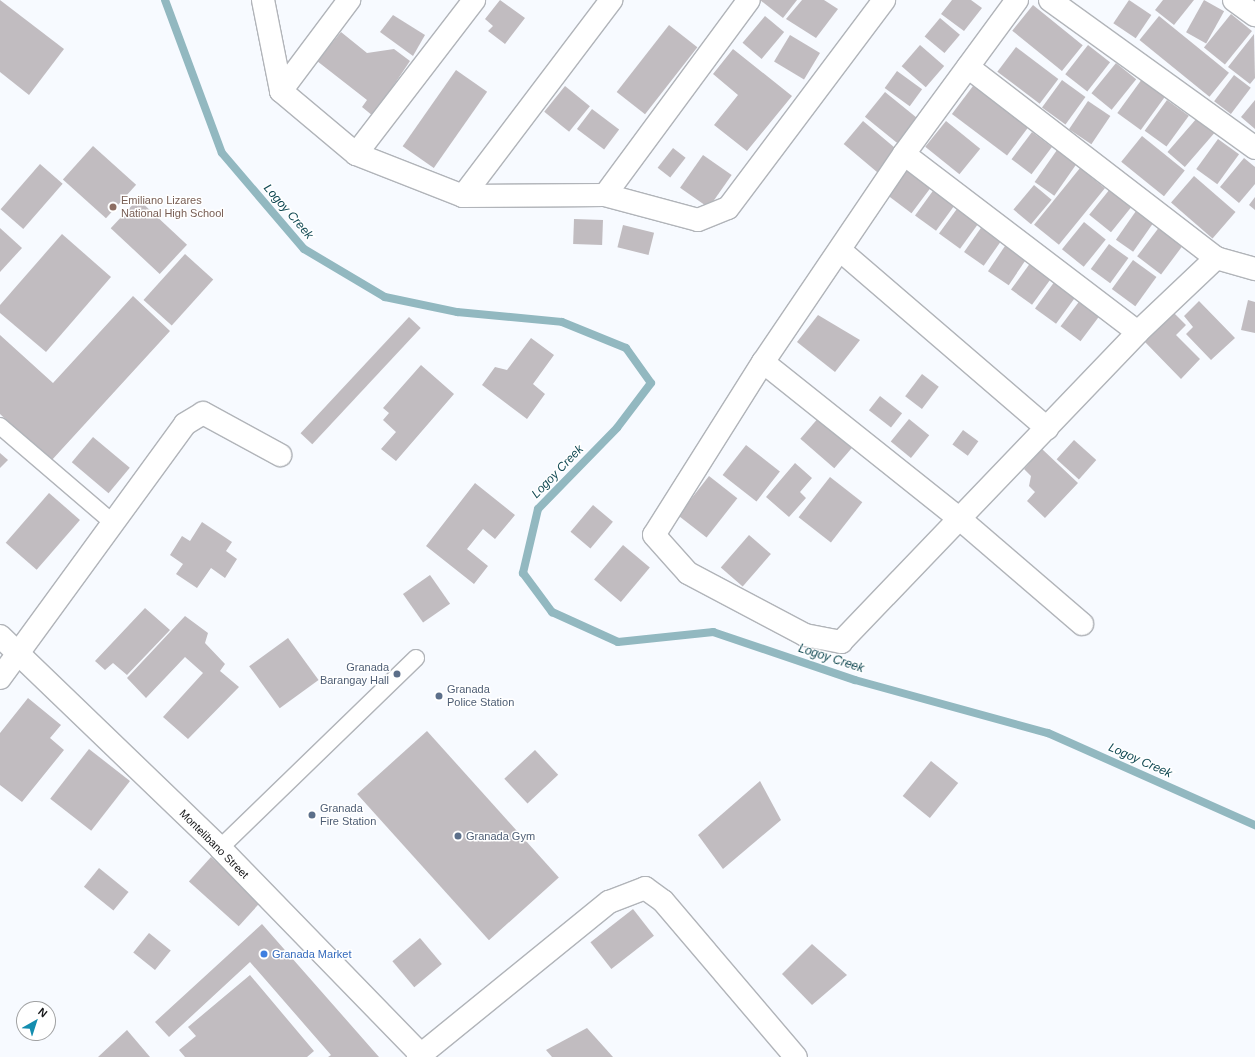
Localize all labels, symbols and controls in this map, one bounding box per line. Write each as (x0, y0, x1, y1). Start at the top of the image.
water label: Logoy Creek (260, 182, 316, 242)
place label: Emiliano Lizares National High School (121, 194, 224, 220)
marker: Emiliano Lizares National High School (108, 202, 118, 212)
water label: Logoy Creek (529, 443, 587, 501)
water label: Logoy Creek (796, 642, 866, 676)
place label: Granada Barangay Hall (320, 661, 389, 687)
marker: Granada Barangay Hall (392, 669, 402, 679)
place label: Granada Police Station (447, 683, 514, 709)
marker: Granada Police Station (434, 691, 444, 701)
water label: Logoy Creek (1106, 741, 1174, 781)
place label: Granada Fire Station (320, 802, 376, 828)
street label: Montelibano Street (177, 807, 251, 881)
marker: Granada Fire Station (307, 810, 317, 820)
place label: Granada Gym (466, 829, 535, 843)
marker: Granada Gym (453, 831, 463, 841)
place label: Granada Market (272, 947, 351, 961)
marker: Granada Market (259, 949, 269, 959)
north arrow (16, 1001, 56, 1041)
text: N (36, 1005, 50, 1020)

